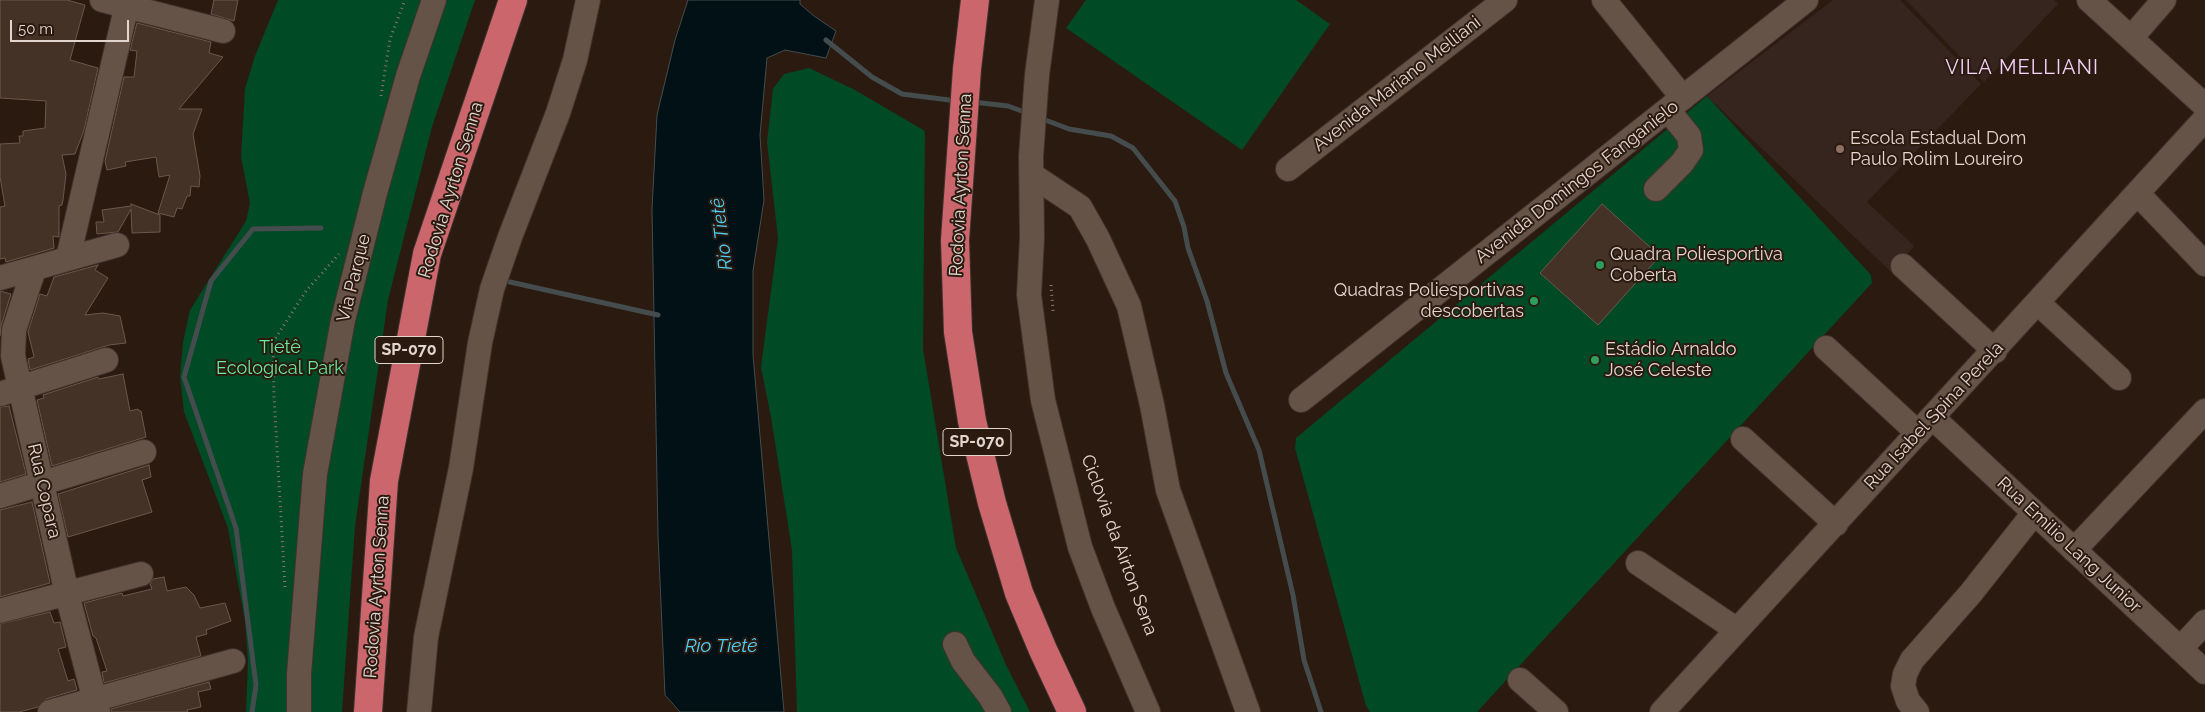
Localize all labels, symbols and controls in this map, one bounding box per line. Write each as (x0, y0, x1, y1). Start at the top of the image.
scale bar (12, 10, 131, 42)
street label: Avenida Mariano Melliani (1309, 12, 1485, 156)
text: 50 m (18, 20, 53, 38)
district label: VILA MELLIANI (1944, 56, 2100, 80)
street label: Rodovia Ayrton Senna (945, 93, 977, 277)
street label: Avenida Domingos Fanganielo (1471, 96, 1683, 268)
street label: Rodovia Ayrton Senna (414, 99, 488, 281)
place label: Escola Estadual Dom Paulo Rolim Loureiro (1850, 128, 2026, 170)
marker: Escola Estadual Dom Paulo Rolim Loureiro (1834, 143, 1846, 155)
water label: Rio Tietê (706, 197, 738, 271)
street label: Via Parque (333, 232, 375, 324)
place label: Quadra Poliesportiva Coberta (1610, 244, 1783, 286)
marker: Quadra Poliesportiva Coberta (1594, 259, 1606, 271)
place label: Quadras Poliesportivas descobertas (1334, 280, 1524, 322)
marker: Quadras Poliesportivas descobertas (1528, 295, 1540, 307)
road number: SP-070 (375, 336, 443, 364)
park label: Tietê Ecological Park (216, 337, 344, 379)
street label: Rua Isabel Spina Perela (1860, 338, 2008, 494)
place label: Estádio Arnaldo José Celeste (1605, 339, 1736, 382)
marker: Estádio Arnaldo José Celeste (1589, 354, 1601, 366)
road number: SP-070 (943, 428, 1011, 456)
street label: Rua Copara (23, 441, 65, 541)
street label: Ciclovia da Airton Sena (1076, 452, 1162, 638)
street label: Rua Emilio Lang Junior (1992, 473, 2146, 617)
street label: Rodovia Ayrton Senna (360, 495, 394, 679)
water label: Rio Tietê (685, 635, 757, 657)

